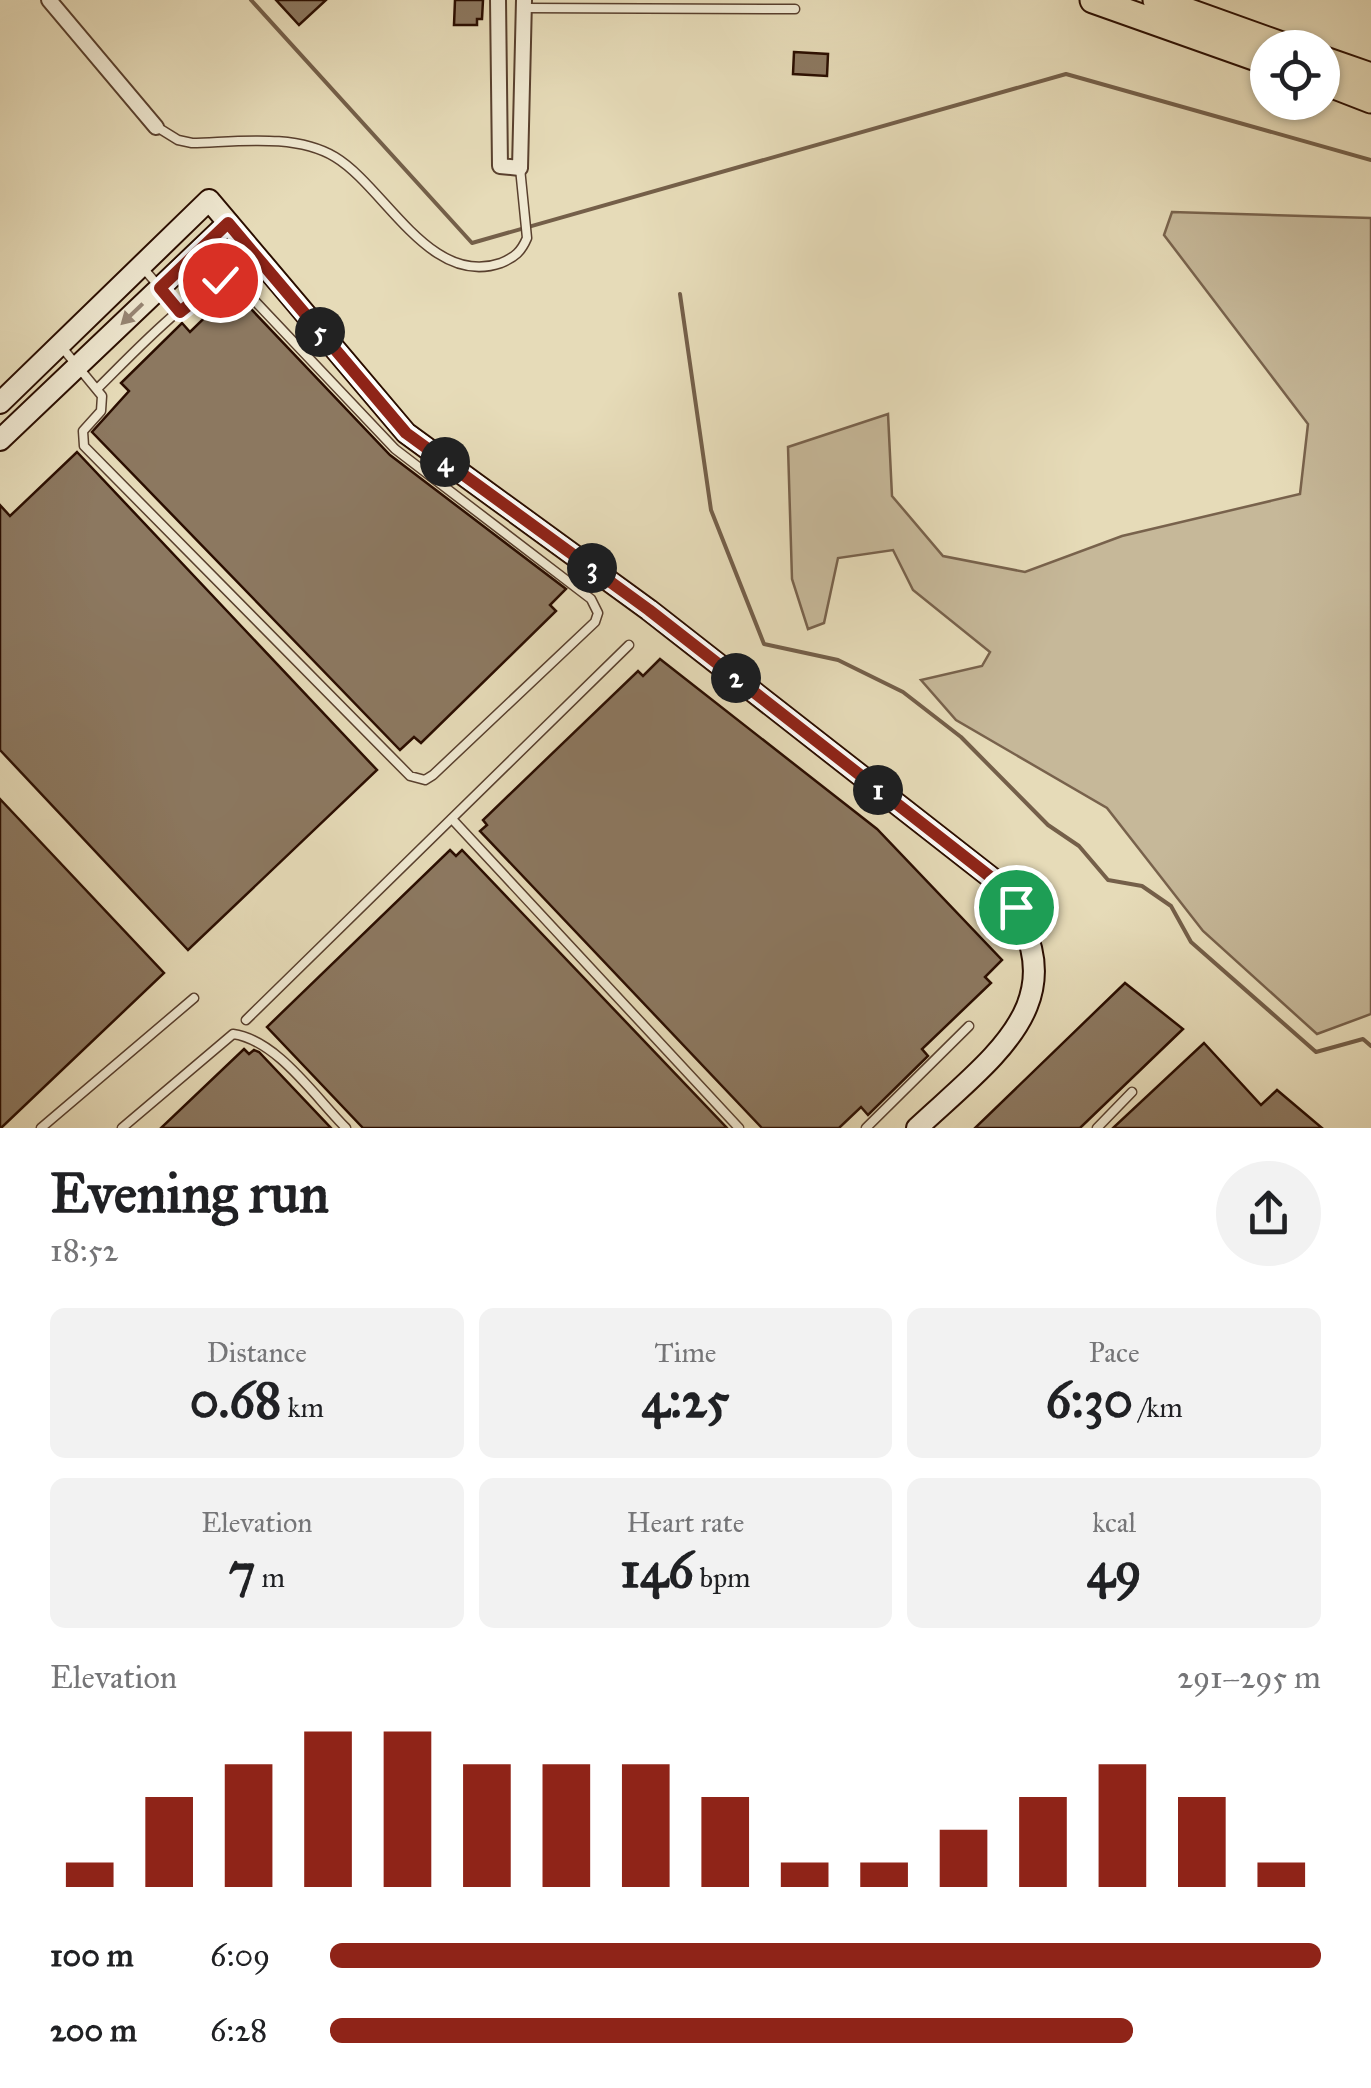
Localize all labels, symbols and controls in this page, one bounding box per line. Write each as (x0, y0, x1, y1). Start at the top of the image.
map controls (1250, 30, 1340, 120)
button: locate (1250, 30, 1340, 120)
pin (178, 238, 263, 323)
icon: check (193, 253, 248, 308)
one-way arrow (120, 302, 144, 325)
pin: 5 (295, 307, 345, 357)
text: 5 (313, 314, 327, 349)
pin: 4 (420, 437, 470, 487)
text: 4 (437, 444, 453, 479)
pin: 3 (567, 543, 617, 593)
text: 3 (586, 550, 598, 585)
pin: 2 (711, 653, 761, 703)
text: 2 (729, 660, 743, 695)
pin: 1 (853, 765, 903, 815)
text: 1 (872, 772, 884, 807)
pin (974, 865, 1059, 950)
icon: arrive (989, 880, 1044, 935)
text: Evening run (50, 1160, 329, 1227)
button: share (1216, 1161, 1321, 1266)
text: 18:52 (50, 1231, 118, 1270)
text: Distance (207, 1335, 307, 1370)
text: Time (654, 1335, 716, 1370)
text: Pace (1089, 1335, 1140, 1370)
text: 0.68 (190, 1370, 281, 1431)
text: 4:25 (641, 1370, 729, 1431)
text: 6:30 (1045, 1370, 1133, 1431)
text: km (281, 1390, 324, 1425)
text: /km (1133, 1390, 1183, 1425)
text: Elevation (201, 1505, 312, 1540)
text: Heart rate (627, 1505, 744, 1540)
text: kcal (1092, 1505, 1136, 1540)
text: 7 (229, 1540, 255, 1601)
text: 146 (620, 1540, 694, 1601)
text: 49 (1087, 1540, 1142, 1601)
text: m (255, 1560, 285, 1595)
text: bpm (694, 1560, 751, 1595)
text: Elevation (50, 1658, 177, 1697)
text: 291–295 m (1177, 1658, 1321, 1697)
text: 100 m (50, 1936, 134, 1975)
text: 6:09 (210, 1936, 270, 1975)
text: 200 m (50, 2011, 137, 2050)
text: 6:28 (210, 2011, 267, 2050)

